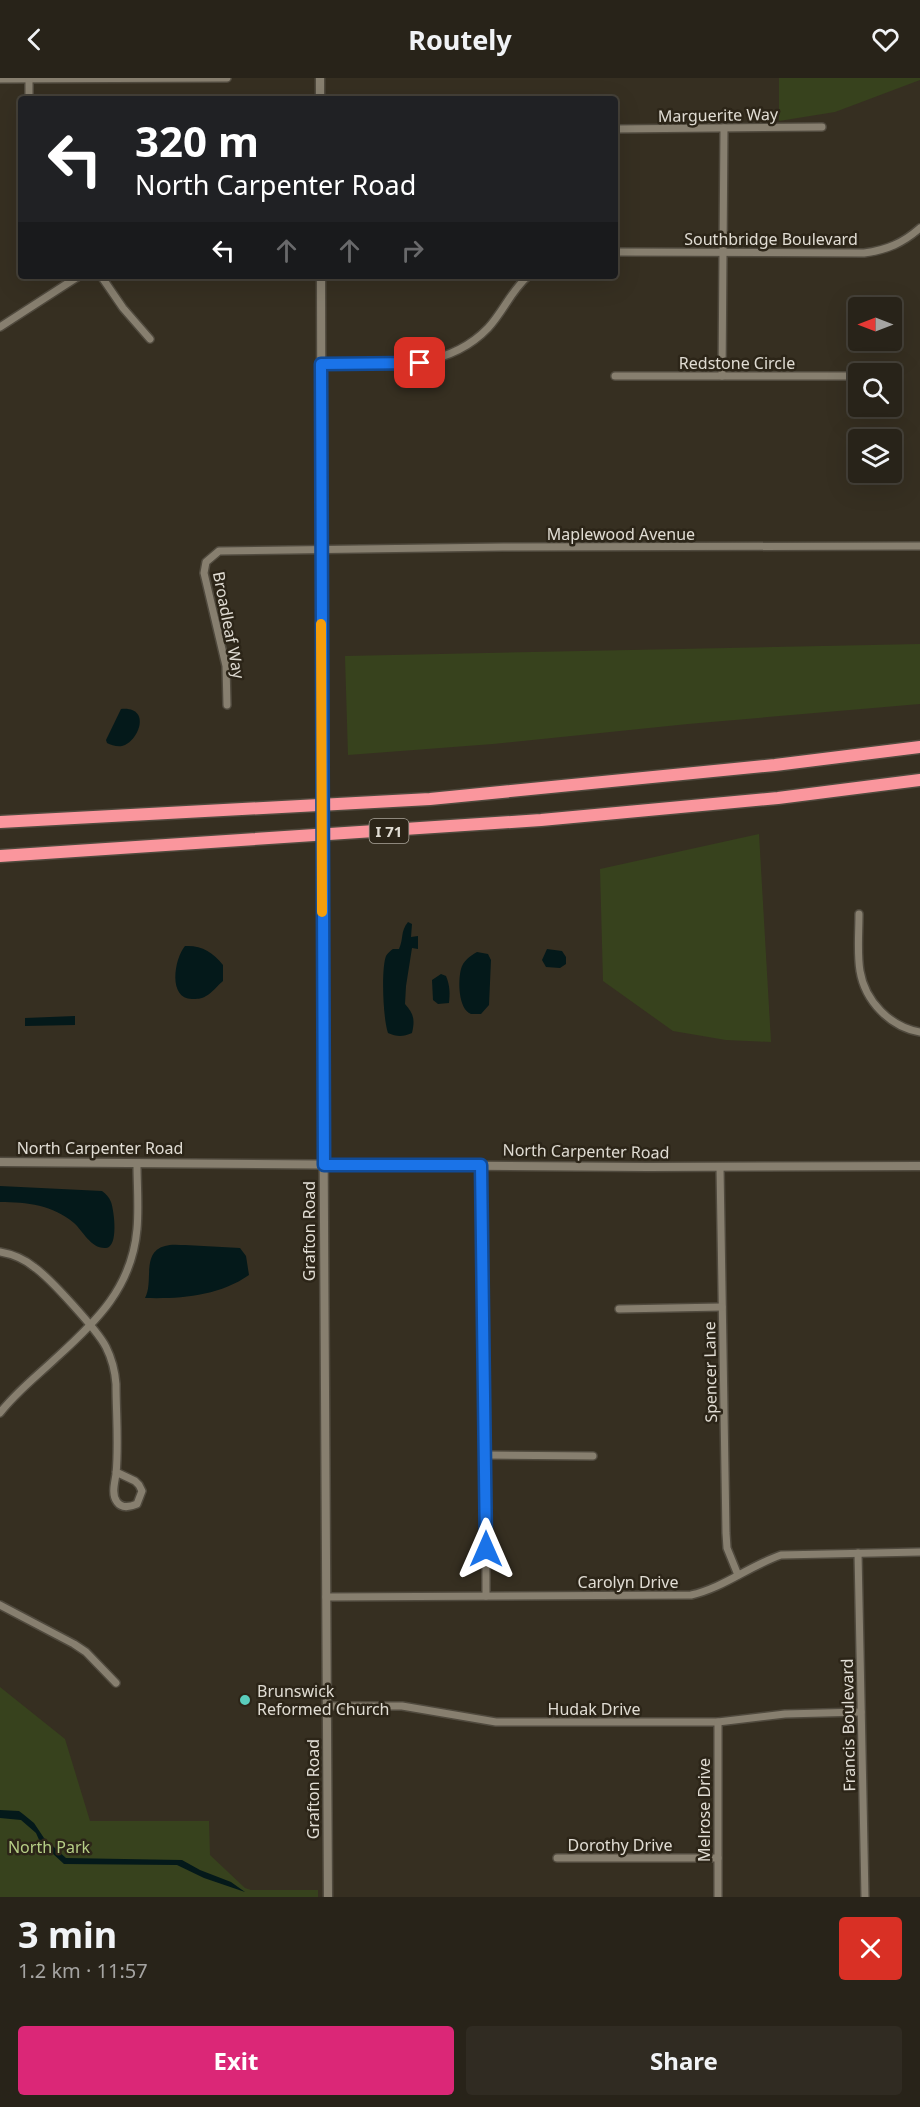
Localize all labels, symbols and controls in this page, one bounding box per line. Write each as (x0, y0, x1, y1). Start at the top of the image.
text: Routely (408, 21, 512, 58)
icon: back (18, 23, 51, 56)
icon: heart (869, 23, 902, 56)
street label: Marguerite Way (658, 103, 779, 127)
text: 320 m (135, 112, 259, 169)
icon: left (36, 120, 114, 198)
text: North Carpenter Road (135, 166, 416, 203)
street label: Southbridge Boulevard (684, 228, 858, 250)
icon: left (207, 234, 240, 267)
icon: ahead (270, 234, 303, 267)
icon: ahead (333, 234, 366, 267)
icon: right (396, 234, 429, 267)
north arrow (848, 297, 902, 351)
map controls (848, 297, 902, 483)
pin (394, 337, 445, 388)
icon: arrive (403, 346, 436, 379)
street label: Redstone Circle (679, 352, 795, 374)
button: search (848, 363, 902, 417)
button: layers (848, 429, 902, 483)
street label: Maplewood Avenue (547, 523, 695, 545)
street label: Broadleaf Way (208, 570, 250, 681)
road number: I 71 (370, 819, 408, 843)
street label: North Carpenter Road (17, 1137, 183, 1159)
street label: North Carpenter Road (502, 1139, 670, 1163)
street label: Grafton Road (298, 1181, 320, 1281)
street label: Spencer Lane (698, 1321, 722, 1423)
position arrow (454, 1517, 518, 1581)
street label: Carolyn Drive (578, 1571, 678, 1593)
street label: Francis Boulevard (836, 1658, 860, 1792)
place label: Brunswick Reformed Church (257, 1680, 390, 1720)
marker: Brunswick Reformed Church (238, 1693, 252, 1707)
street label: Hudak Drive (548, 1698, 640, 1720)
street label: Grafton Road (302, 1739, 324, 1839)
street label: Melrose Drive (693, 1758, 715, 1862)
street label: Dorothy Drive (568, 1834, 672, 1856)
park label: North Park (8, 1836, 90, 1858)
text: 3 min (18, 1910, 117, 1959)
button: close (839, 1917, 902, 1980)
text: 1.2 km · 11:57 (18, 1957, 148, 1984)
button: Exit (18, 2026, 454, 2095)
button: Share (466, 2026, 902, 2095)

